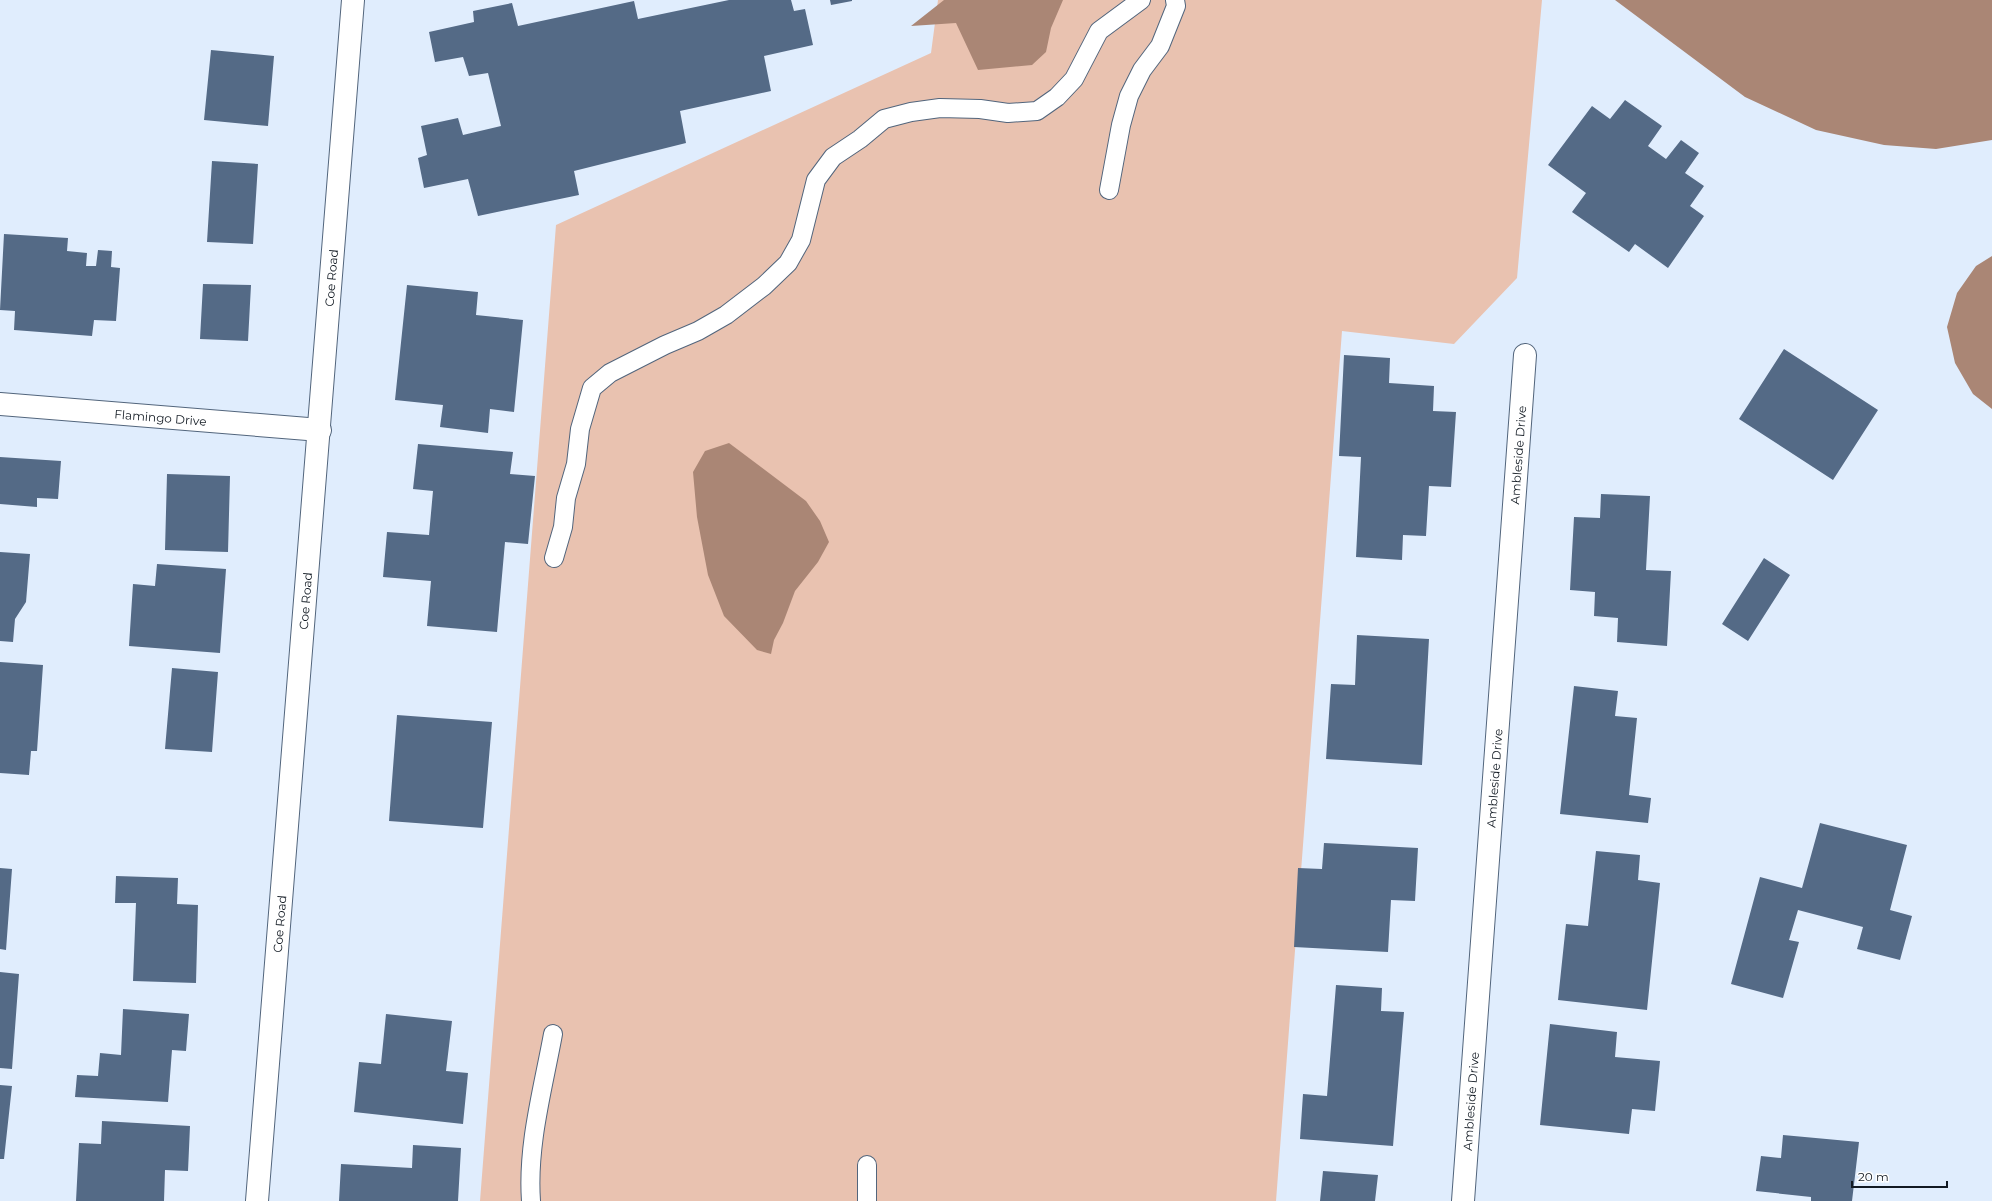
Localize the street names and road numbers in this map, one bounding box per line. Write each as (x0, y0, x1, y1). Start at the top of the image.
street label: Coe Road (321, 249, 341, 307)
street label: Ambleside Drive (1507, 405, 1529, 505)
street label: Flamingo Drive (114, 406, 207, 428)
street label: Coe Road (295, 572, 315, 630)
street label: Ambleside Drive (1483, 728, 1505, 828)
street label: Coe Road (269, 895, 289, 953)
street label: Ambleside Drive (1459, 1051, 1481, 1151)

